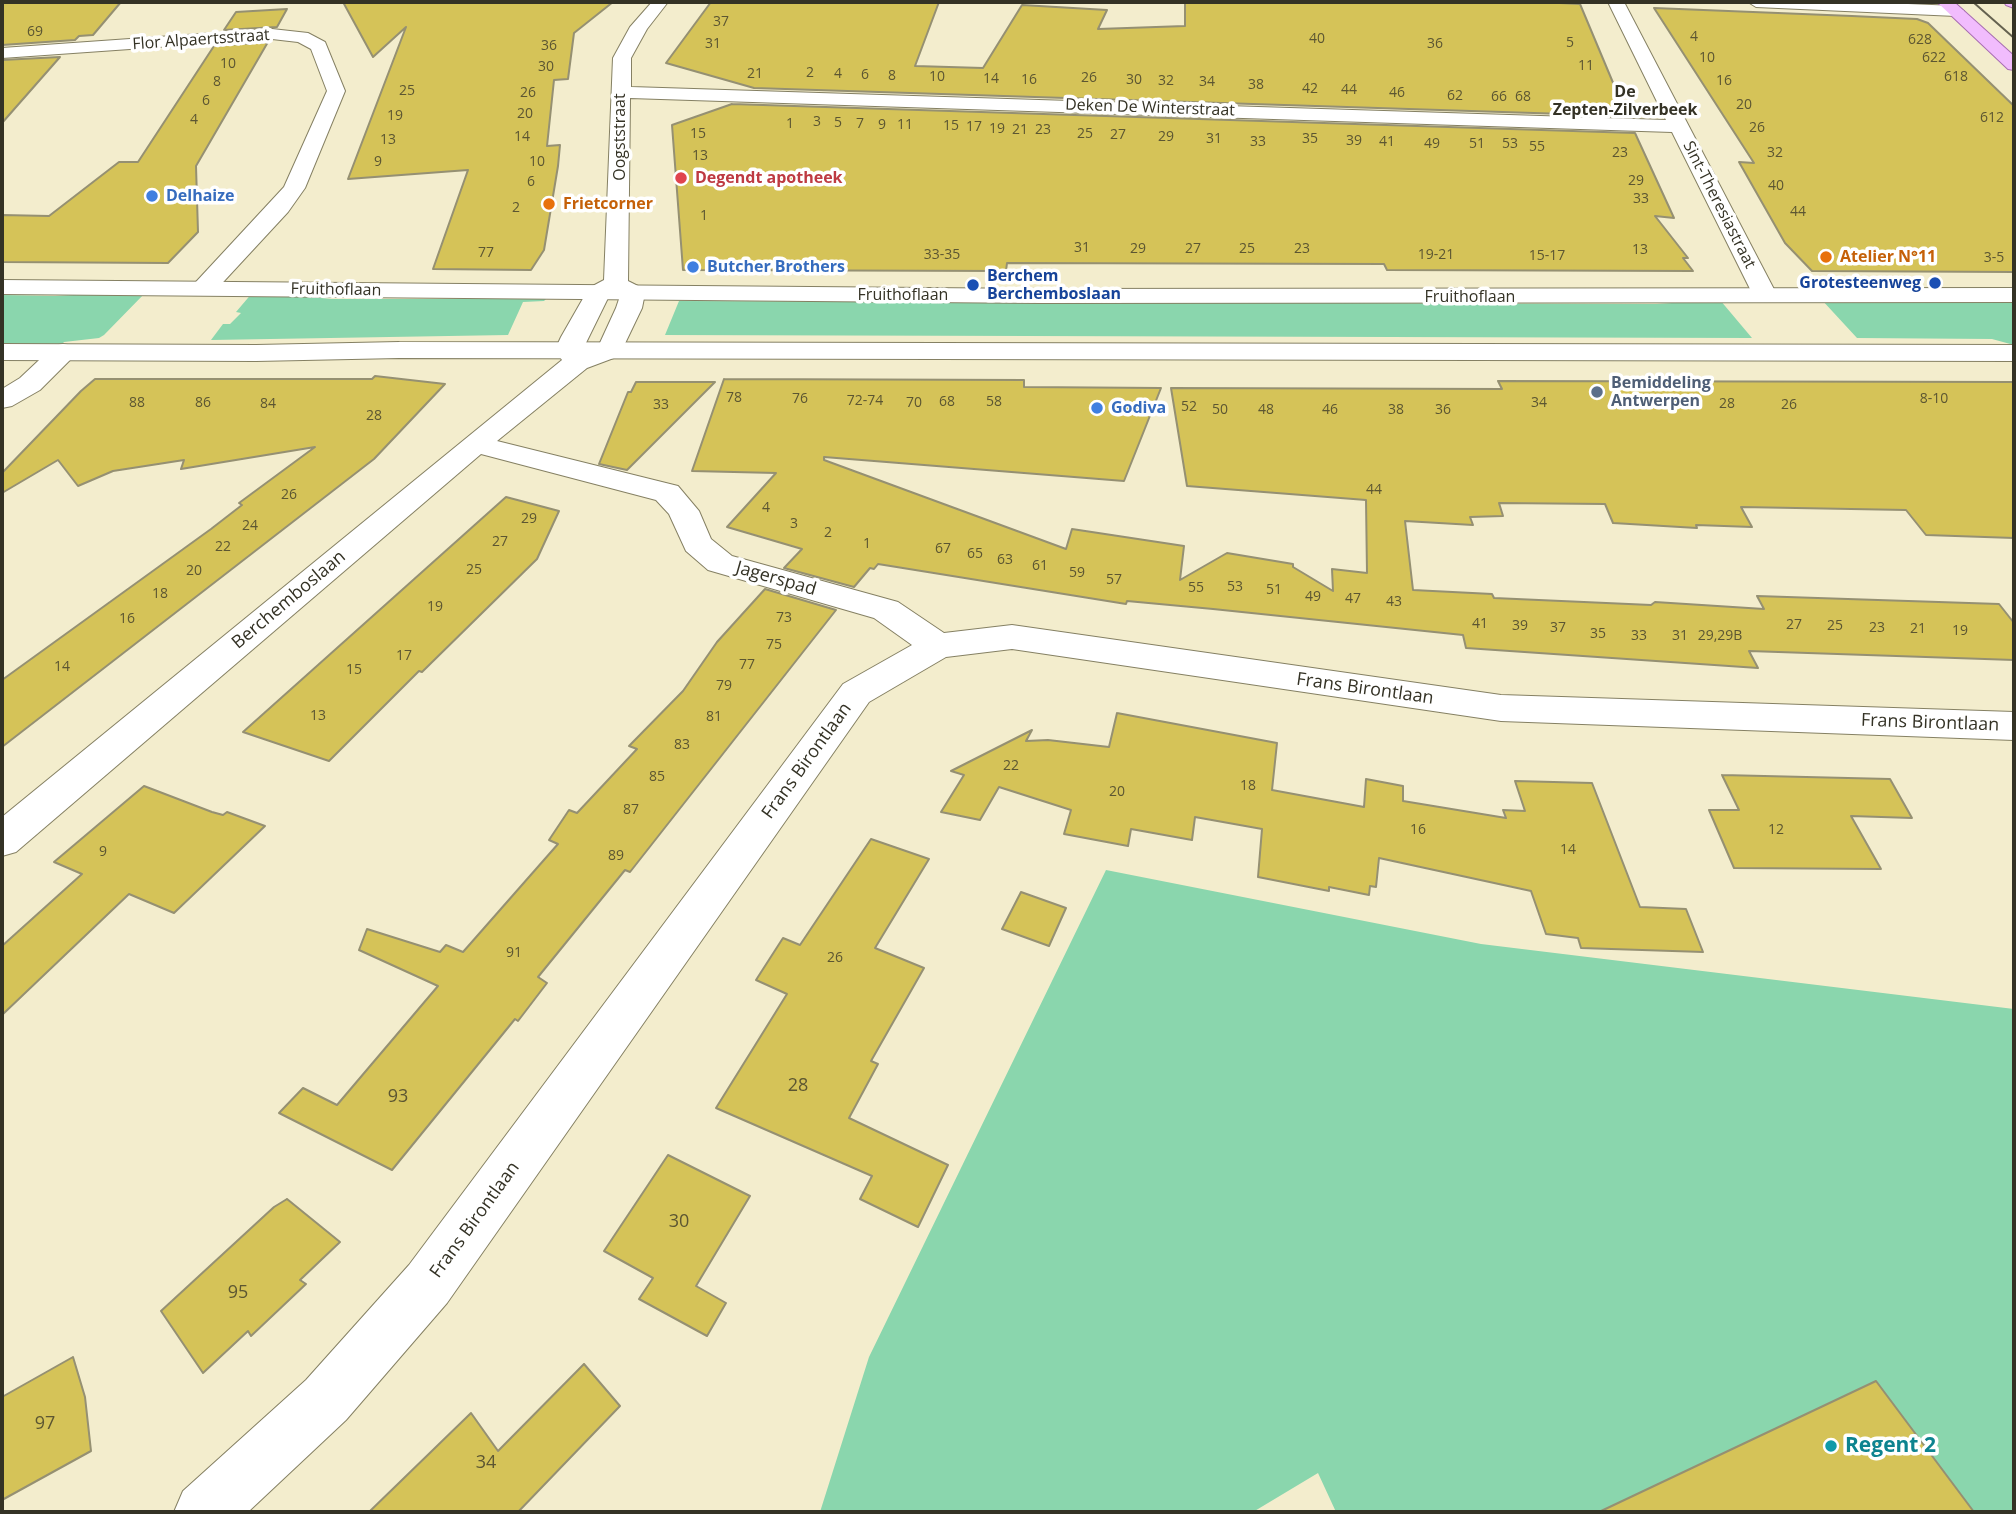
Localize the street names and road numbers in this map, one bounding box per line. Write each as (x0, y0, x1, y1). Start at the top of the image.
street label: Flor Alpaertsstraat (132, 26, 270, 54)
street label: Oogststraat (610, 93, 630, 181)
street label: Deken De Winterstraat (1065, 95, 1235, 121)
street label: Sint-Theresiastraat (1679, 138, 1759, 272)
street label: Fruithoflaan (290, 280, 382, 300)
street label: Fruithoflaan (858, 285, 948, 305)
street label: Fruithoflaan (1425, 287, 1515, 307)
street label: Berchemboslaan (228, 546, 350, 654)
street label: Jagerspad (733, 557, 819, 601)
street label: Frans Birontlaan (1295, 669, 1435, 709)
street label: Frans Birontlaan (758, 699, 856, 823)
street label: Frans Birontlaan (1860, 710, 2000, 736)
street label: Frans Birontlaan (426, 1158, 524, 1282)

